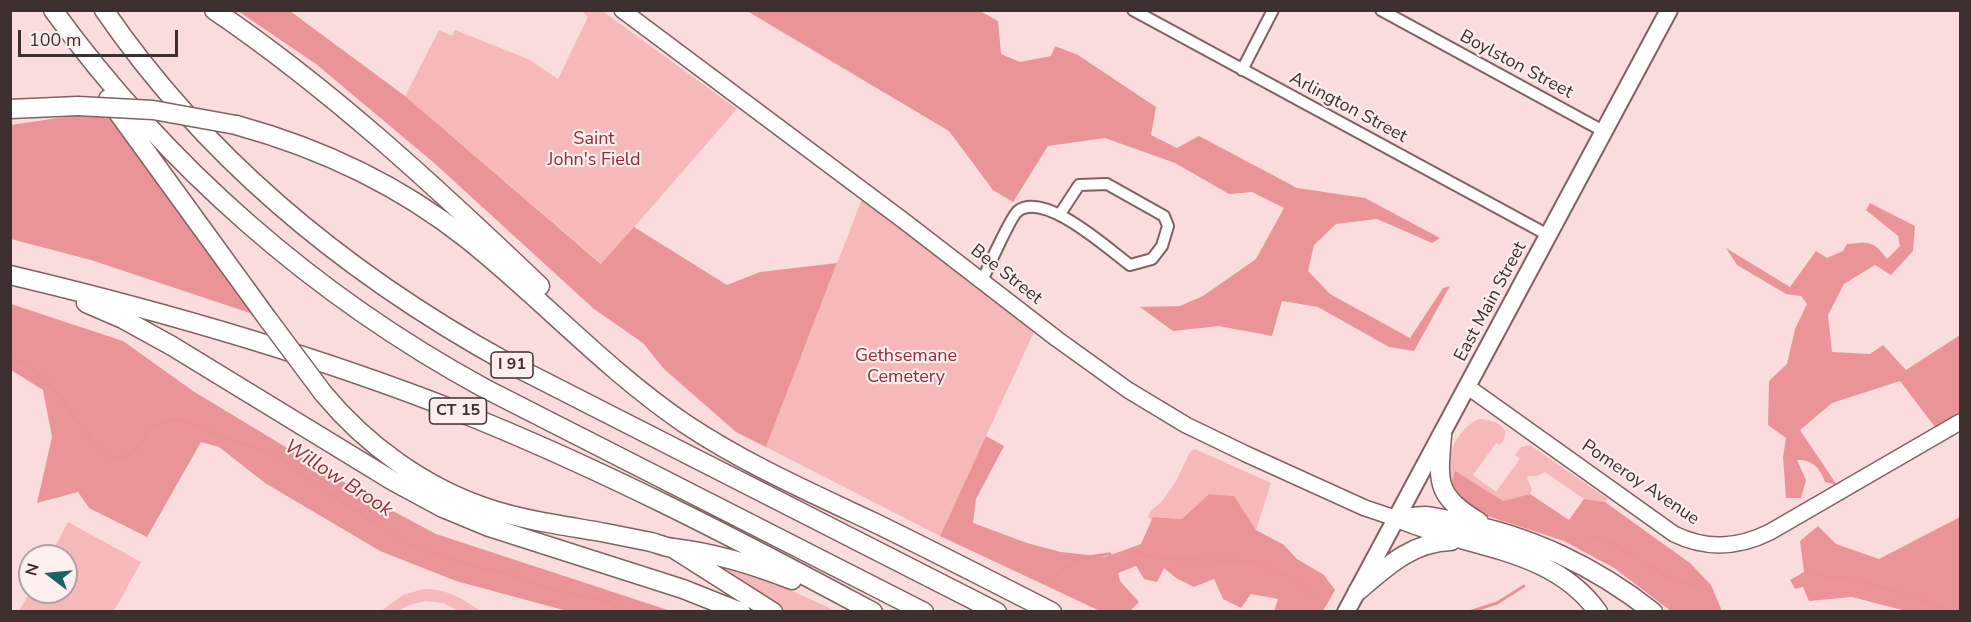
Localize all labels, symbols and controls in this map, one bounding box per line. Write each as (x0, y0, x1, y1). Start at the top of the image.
scale bar (21, 18, 182, 56)
street label: Boylston Street (1456, 26, 1576, 104)
text: 100 m (29, 28, 81, 52)
street label: Arlington Street (1286, 68, 1410, 148)
park label: Saint John's Field (548, 129, 640, 172)
street label: East Main Street (1450, 238, 1532, 366)
street label: Bee Street (966, 240, 1046, 310)
park label: Gethsemane Cemetery (855, 346, 957, 388)
road number: I 91 (491, 352, 533, 378)
road number: CT 15 (430, 398, 486, 424)
water label: Willow Brook (279, 435, 397, 523)
street label: Pomeroy Avenue (1577, 436, 1703, 530)
north arrow (18, 544, 78, 604)
text: N (20, 561, 45, 578)

